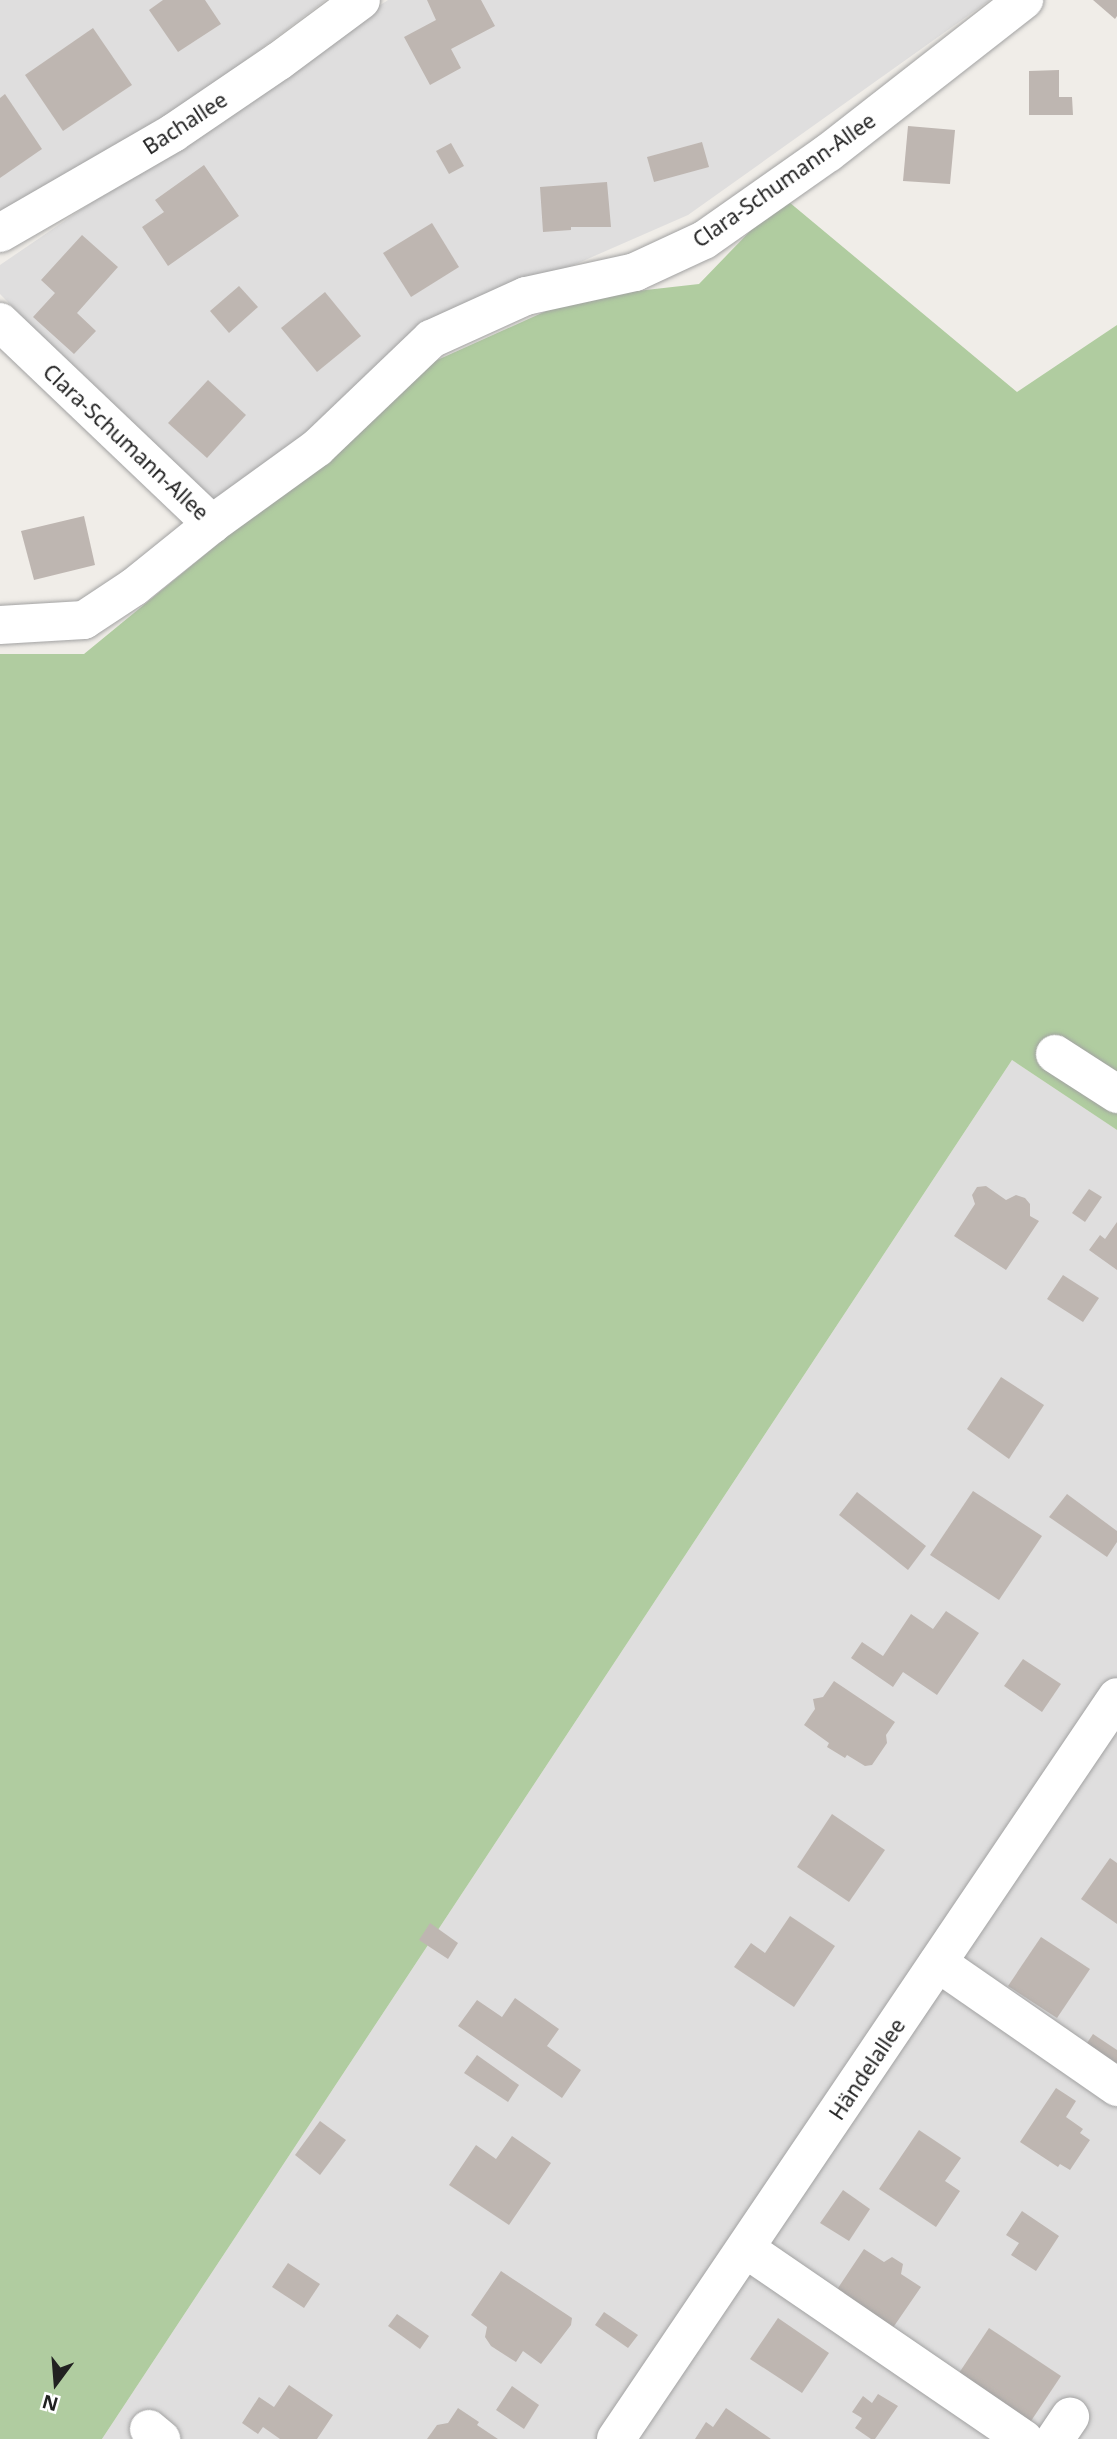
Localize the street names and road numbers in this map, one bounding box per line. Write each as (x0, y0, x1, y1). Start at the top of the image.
street label: Bachallee (138, 87, 232, 159)
street label: Clara-Schumann-Allee (688, 107, 880, 253)
street label: Clara-Schumann-Allee (38, 359, 214, 525)
street label: Händelallee (824, 2014, 910, 2124)

